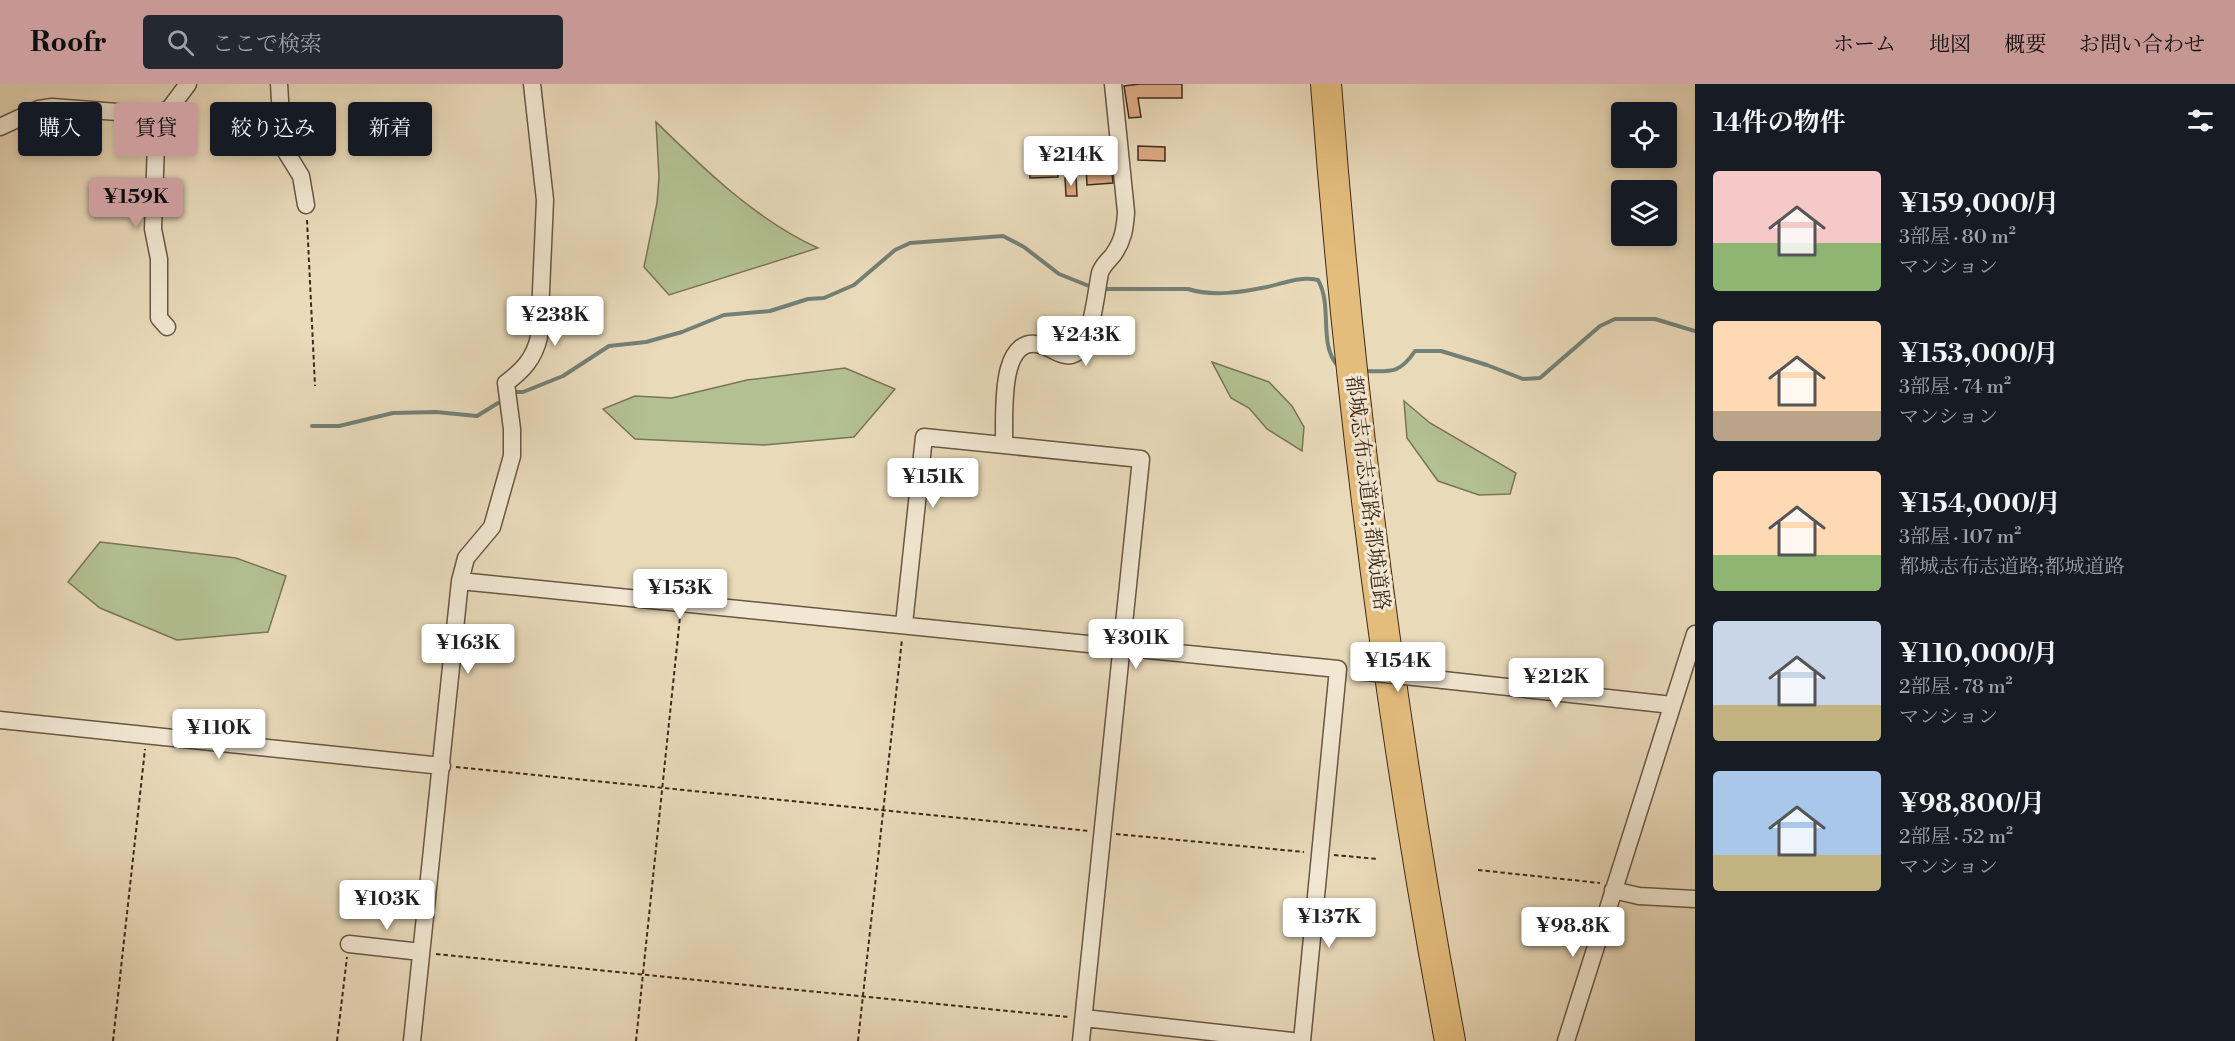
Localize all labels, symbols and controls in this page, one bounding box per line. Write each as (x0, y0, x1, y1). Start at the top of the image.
search box (143, 15, 563, 69)
text: Roofr (30, 25, 107, 60)
icon: search (164, 26, 197, 59)
text: ここで検索 (212, 31, 322, 58)
text: ホーム (1833, 32, 1896, 58)
text: 地図 (1929, 32, 1971, 58)
text: 概要 (2004, 32, 2046, 58)
text: お問い合わせ (2079, 32, 2205, 58)
chip: 購入 (18, 102, 102, 156)
chip: 賃貸 (114, 102, 198, 156)
chip: 絞り込み (210, 102, 336, 156)
chip: 新着 (348, 102, 432, 156)
map controls (1611, 102, 1677, 246)
button: locate (1611, 102, 1677, 168)
icon: filters (2184, 104, 2217, 137)
text: 14件の物件 (1713, 107, 1846, 139)
pin: ¥214K (1029, 136, 1113, 187)
text: ¥214K (1038, 143, 1104, 168)
pin: ¥159K (94, 178, 178, 229)
button: layers (1611, 180, 1677, 246)
text: ¥159K (103, 185, 169, 210)
text: ¥159,000/月 (1899, 188, 2060, 220)
icon: home (1761, 195, 1833, 267)
text: 3部屋 · 80 m² (1899, 225, 2016, 250)
text: マンション (1899, 255, 1998, 280)
pin: ¥238K (513, 296, 597, 347)
text: ¥238K (521, 303, 589, 328)
pin: ¥243K (1044, 316, 1128, 367)
text: ¥243K (1051, 323, 1121, 348)
text: ¥153,000/月 (1899, 338, 2059, 370)
icon: home (1761, 345, 1833, 417)
street label: 都城志布志道路;都城道路 (1340, 374, 1394, 612)
text: 3部屋 · 74 m² (1899, 375, 2011, 400)
text: マンション (1899, 405, 1998, 430)
pin: ¥151K (891, 458, 975, 509)
text: ¥151K (901, 465, 965, 490)
text: ¥154,000/月 (1899, 488, 2061, 520)
icon: home (1761, 495, 1833, 567)
text: 3部屋 · 107 m² (1899, 525, 2021, 550)
text: 都城志布志道路;都城道路 (1899, 555, 2125, 580)
pin: ¥153K (638, 569, 722, 620)
text: ¥153K (647, 576, 713, 601)
pin: ¥301K (1094, 619, 1178, 670)
pin: ¥163K (426, 624, 510, 675)
text: ¥301K (1102, 626, 1170, 651)
text: ¥163K (435, 631, 501, 656)
text: ¥110,000/月 (1899, 638, 2058, 670)
pin: ¥154K (1356, 642, 1440, 693)
icon: home (1761, 645, 1833, 717)
text: ¥154K (1364, 649, 1432, 674)
pin: ¥212K (1514, 658, 1598, 709)
text: ¥212K (1523, 665, 1589, 690)
text: 2部屋 · 78 m² (1899, 675, 2013, 700)
text: マンション (1899, 705, 1998, 730)
pin: ¥110K (177, 709, 261, 760)
text: ¥110K (186, 716, 252, 741)
text: ¥98,800/月 (1899, 788, 2045, 820)
icon: home (1761, 795, 1833, 867)
text: 2部屋 · 52 m² (1899, 825, 2013, 850)
text: マンション (1899, 855, 1998, 880)
pin: ¥103K (345, 880, 429, 931)
text: ¥103K (353, 887, 421, 912)
pin: ¥137K (1287, 898, 1371, 949)
text: ¥137K (1297, 905, 1361, 930)
pin: ¥98.8K (1524, 907, 1622, 958)
text: ¥98.8K (1535, 914, 1611, 939)

